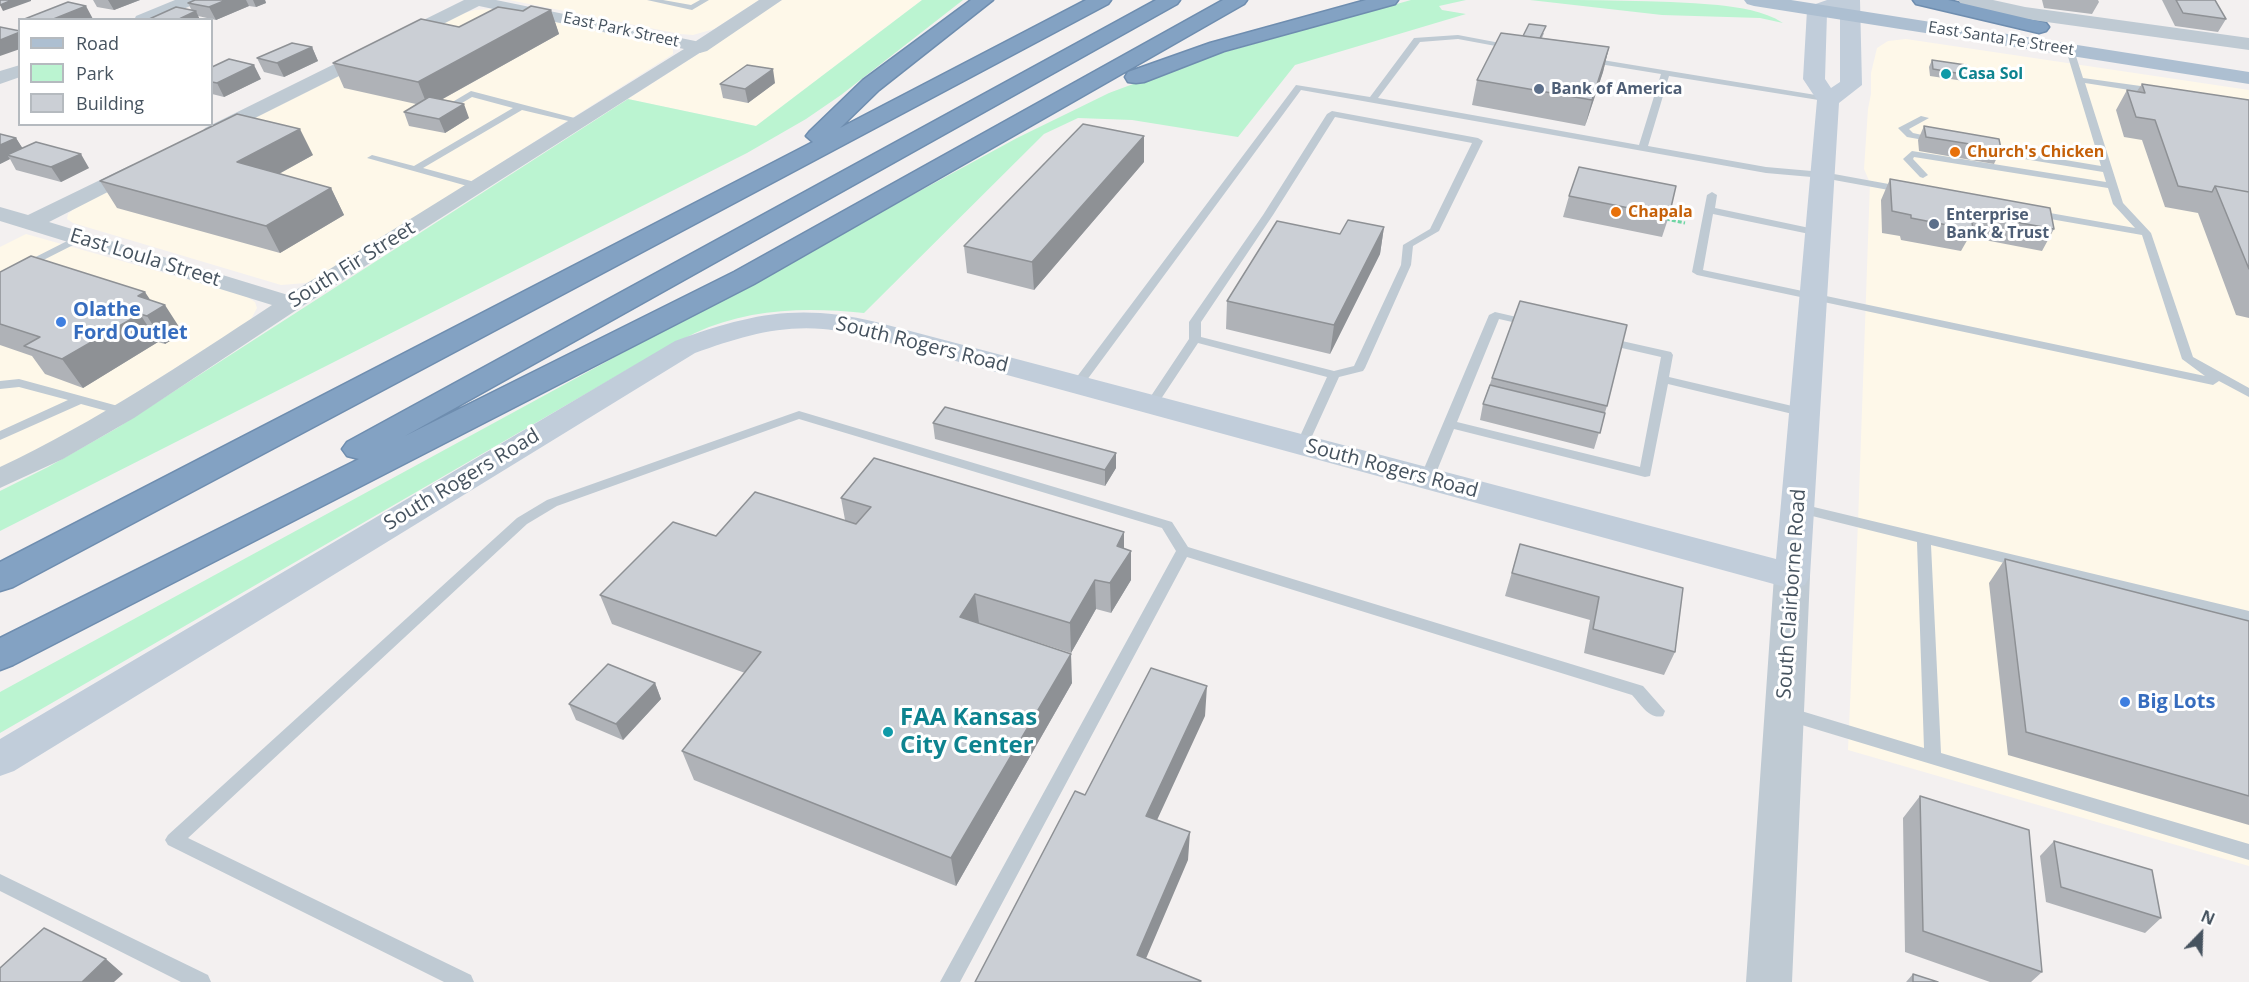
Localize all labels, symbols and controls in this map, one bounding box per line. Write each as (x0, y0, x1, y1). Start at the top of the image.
street label: East Park Street (562, 8, 680, 52)
legend (18, 18, 213, 126)
street label: East Santa Fe Street (1927, 18, 2075, 60)
text: Road (76, 31, 119, 55)
text: Park (76, 61, 114, 85)
place label: Casa Sol (1958, 64, 2023, 84)
marker: Casa Sol (1939, 67, 1953, 81)
place label: Bank of America (1551, 79, 1683, 99)
marker: Bank of America (1532, 82, 1546, 96)
text: Building (76, 91, 144, 115)
place label: Church's Chicken (1967, 142, 2104, 162)
marker: Church's Chicken (1948, 145, 1962, 159)
place label: Chapala (1628, 202, 1693, 222)
marker: Chapala (1609, 205, 1623, 219)
place label: Enterprise Bank & Trust (1946, 205, 2049, 243)
street label: South Fir Street (284, 217, 420, 313)
marker: Enterprise Bank & Trust (1927, 217, 1941, 231)
street label: East Loula Street (67, 224, 223, 292)
place label: Olathe Ford Outlet (73, 298, 188, 345)
street label: South Rogers Road (833, 312, 1011, 378)
marker: Olathe Ford Outlet (54, 315, 68, 329)
street label: South Rogers Road (380, 424, 544, 536)
street label: South Rogers Road (1303, 435, 1481, 503)
street label: South Clairborne Road (1773, 488, 1811, 700)
place label: Big Lots (2137, 690, 2215, 714)
marker: Big Lots (2118, 695, 2132, 709)
place label: FAA Kansas City Center (900, 704, 1037, 760)
marker: FAA Kansas City Center (881, 725, 895, 739)
north arrow (2171, 904, 2231, 964)
text: N (2198, 905, 2218, 930)

